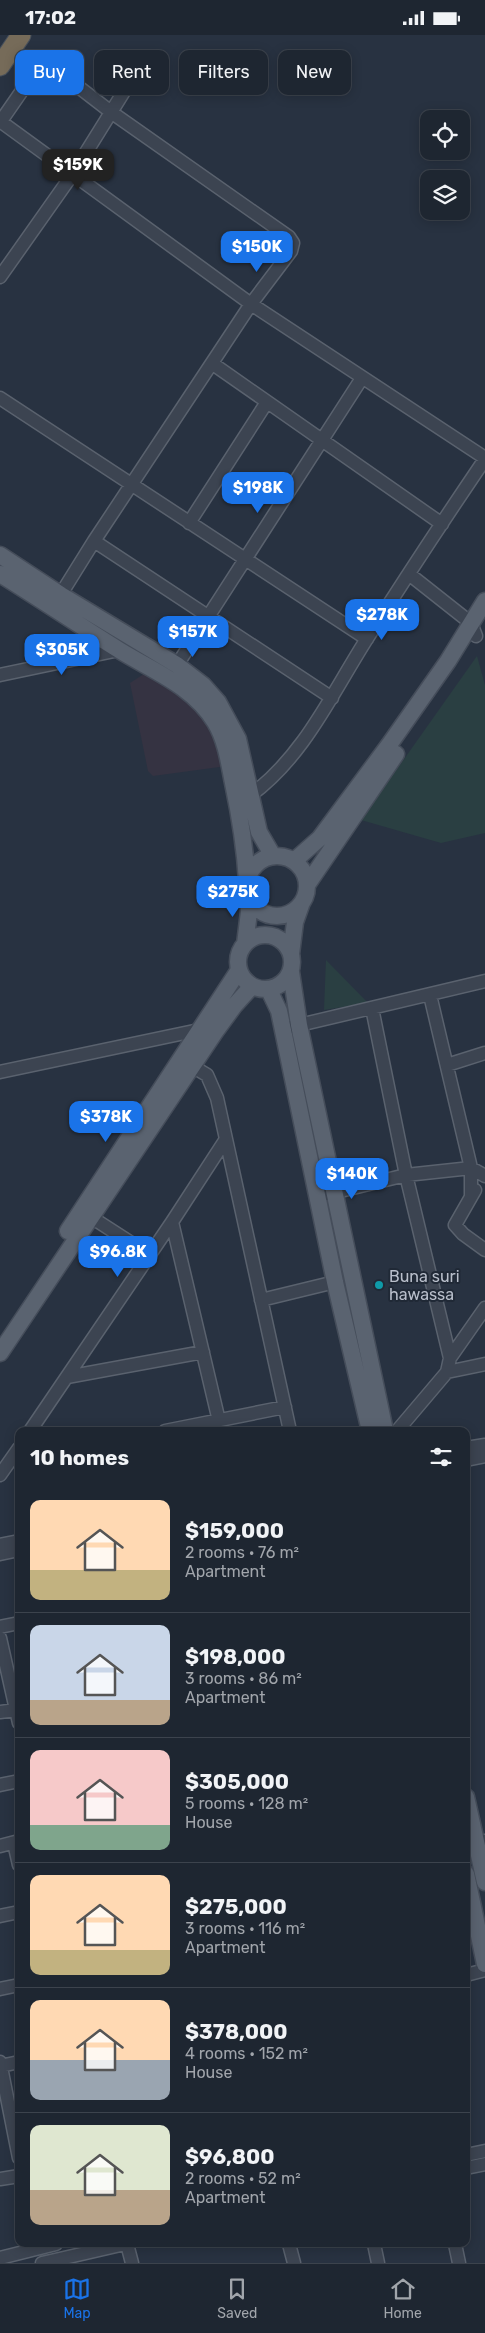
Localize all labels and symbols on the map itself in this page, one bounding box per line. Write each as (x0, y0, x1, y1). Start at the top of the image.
pin: $159K (43, 149, 113, 191)
pin: $150K (222, 231, 292, 273)
pin: $198K (223, 471, 293, 514)
pin: $278K (347, 599, 417, 641)
pin: $157K (158, 615, 228, 658)
pin: $305K (27, 633, 97, 676)
pin: $275K (198, 875, 268, 918)
pin: $378K (71, 1101, 141, 1143)
pin: $140K (317, 1157, 387, 1200)
pin: $96.8K (77, 1235, 159, 1278)
place label: Buna suri hawassa (389, 1267, 460, 1304)
marker: Buna suri hawassa (373, 1279, 385, 1291)

